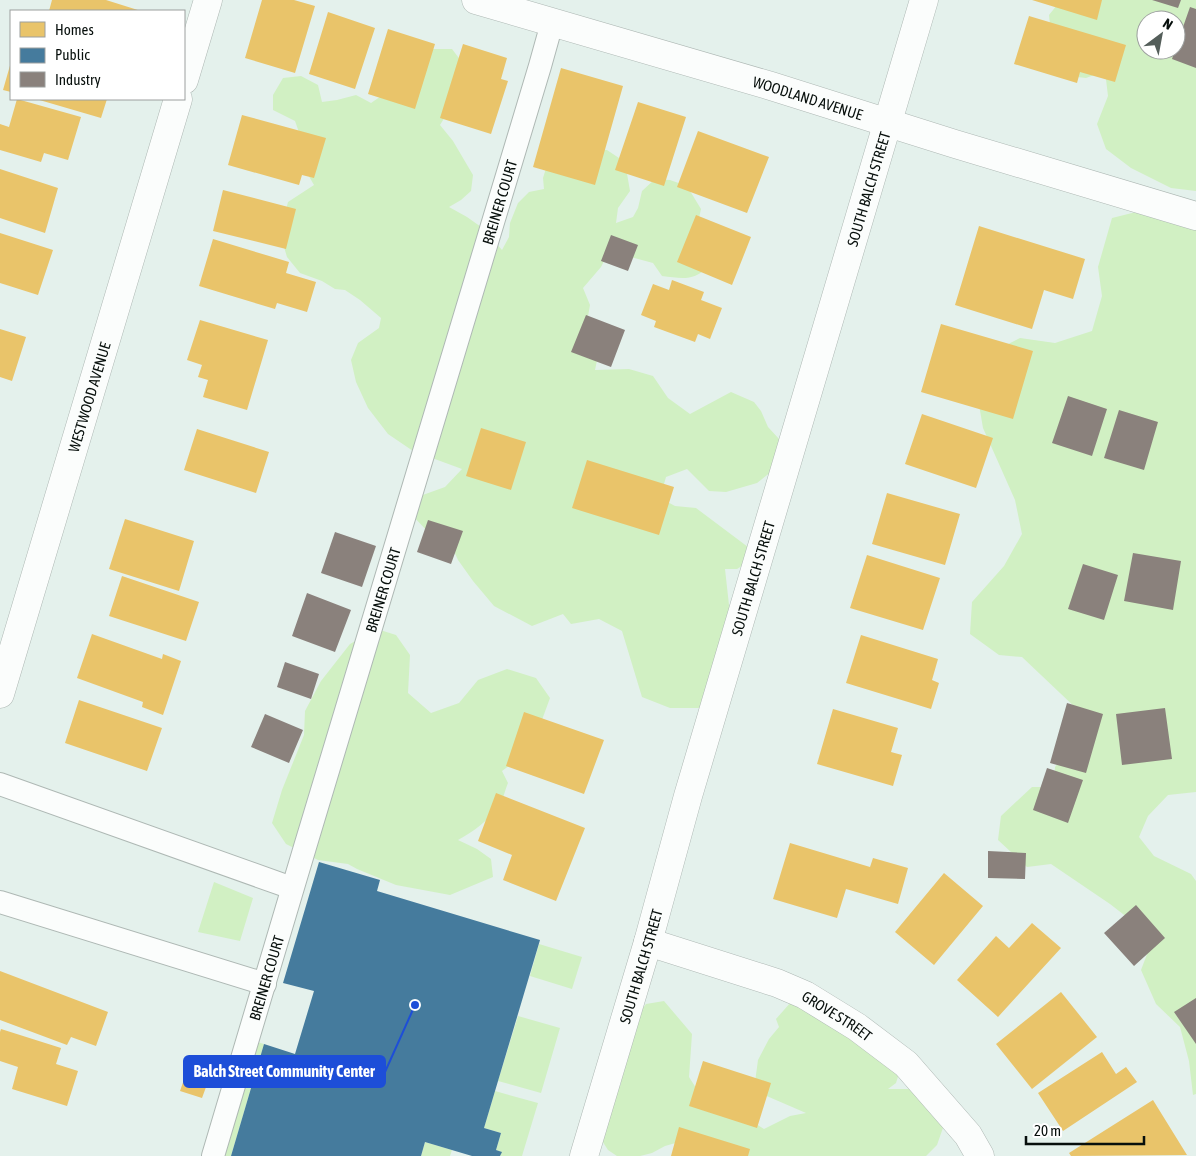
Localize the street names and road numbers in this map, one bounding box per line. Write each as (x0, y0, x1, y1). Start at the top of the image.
street label: WOODLAND AVENUE (751, 73, 865, 123)
street label: SOUTH BALCH STREET (843, 129, 893, 248)
street label: BREINER COURT (478, 157, 520, 246)
street label: WESTWOOD AVENUE (64, 339, 113, 454)
street label: SOUTH BALCH STREET (728, 518, 778, 637)
street label: BREINER COURT (362, 545, 403, 634)
street label: SOUTH BALCH STREET (616, 907, 665, 1026)
street label: BREINER COURT (245, 933, 287, 1022)
street label: GROVE STREET (799, 987, 876, 1044)

